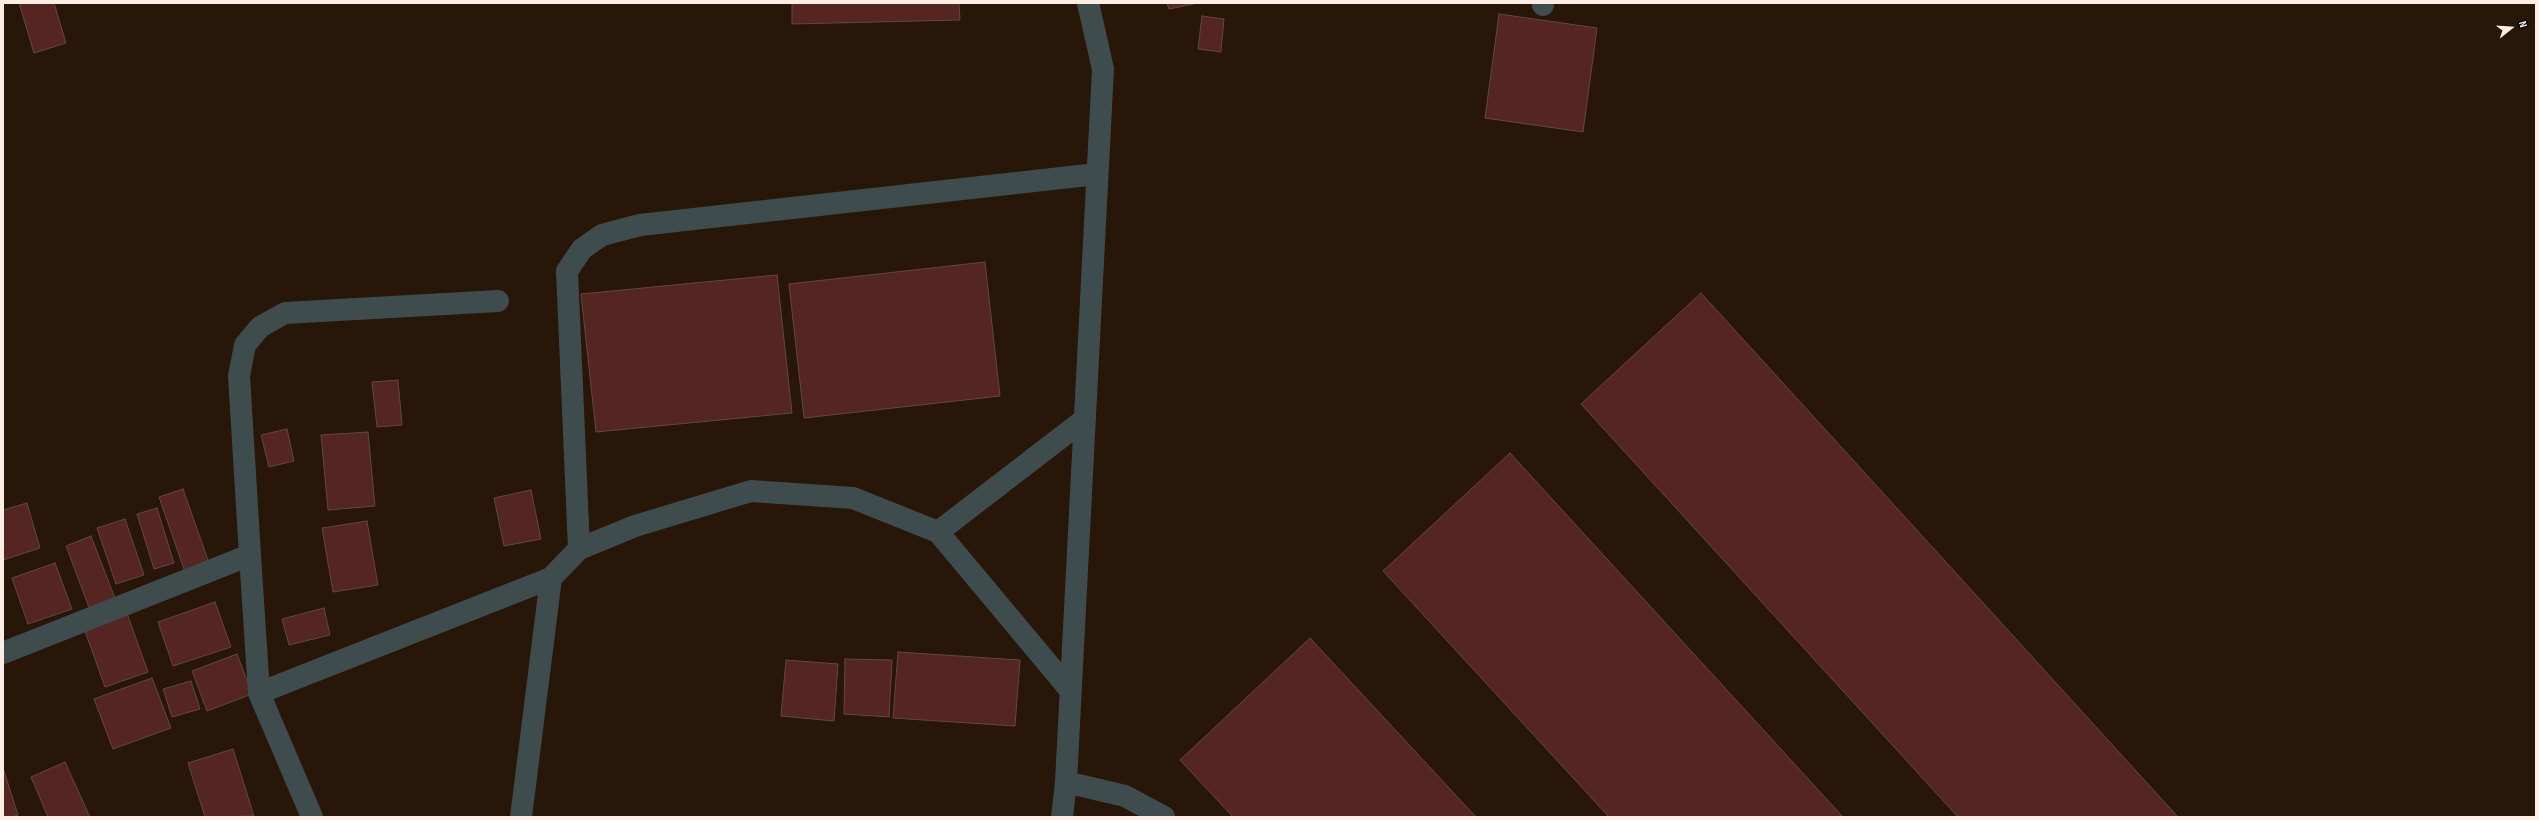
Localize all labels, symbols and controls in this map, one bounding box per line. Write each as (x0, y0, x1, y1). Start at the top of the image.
north arrow (2491, 8, 2531, 48)
text: N (2516, 20, 2530, 29)

